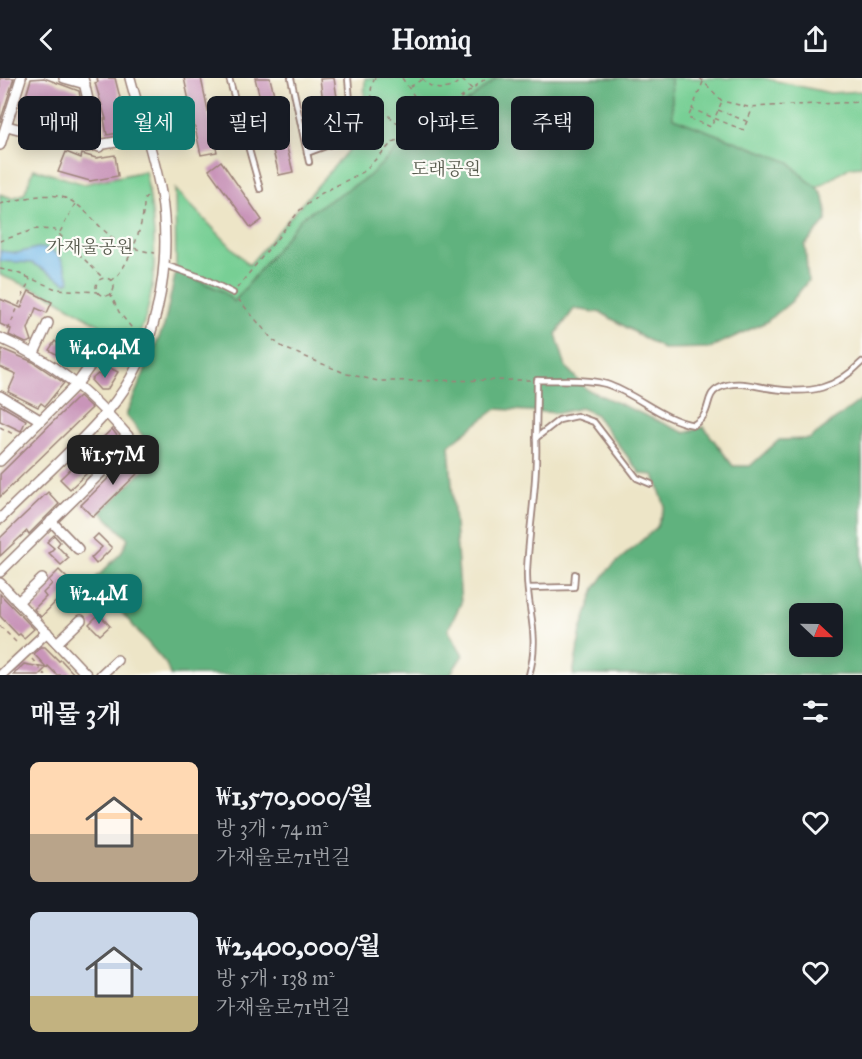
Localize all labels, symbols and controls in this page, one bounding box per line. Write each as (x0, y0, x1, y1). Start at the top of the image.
icon: back (30, 23, 63, 56)
text: Homiq (391, 23, 471, 56)
icon: share (799, 23, 832, 56)
chip: 매매 (18, 96, 101, 150)
chip: 월세 (113, 96, 195, 150)
chip: 필터 (207, 96, 290, 150)
chip: 신규 (302, 96, 384, 150)
chip: 아파트 (396, 96, 499, 150)
chip: 주택 (511, 96, 594, 150)
park label: 도래공원 (411, 158, 481, 180)
park label: 가재울공원 (47, 236, 133, 258)
pin: ₩4.04M (56, 328, 154, 379)
text: ₩4.04M (70, 335, 140, 359)
pin: ₩1.57M (64, 435, 162, 486)
text: ₩1.57M (81, 442, 145, 466)
pin: ₩2.4M (57, 574, 141, 625)
text: ₩2.4M (70, 581, 128, 605)
north arrow (789, 603, 843, 657)
map controls (789, 603, 843, 657)
icon: filters (799, 695, 832, 728)
text: 매물 3개 (30, 698, 121, 730)
text: ₩1,570,000/월 (216, 780, 373, 812)
icon: home (78, 786, 150, 858)
icon: heart (799, 806, 832, 839)
text: 방 3개 · 74 m² (216, 816, 328, 840)
text: 가재울로71번길 (216, 845, 351, 869)
text: ₩2,400,000/월 (216, 930, 381, 962)
icon: home (78, 936, 150, 1008)
icon: heart (799, 956, 832, 989)
text: 방 5개 · 138 m² (216, 966, 335, 990)
text: 가재울로71번길 (216, 995, 351, 1019)

